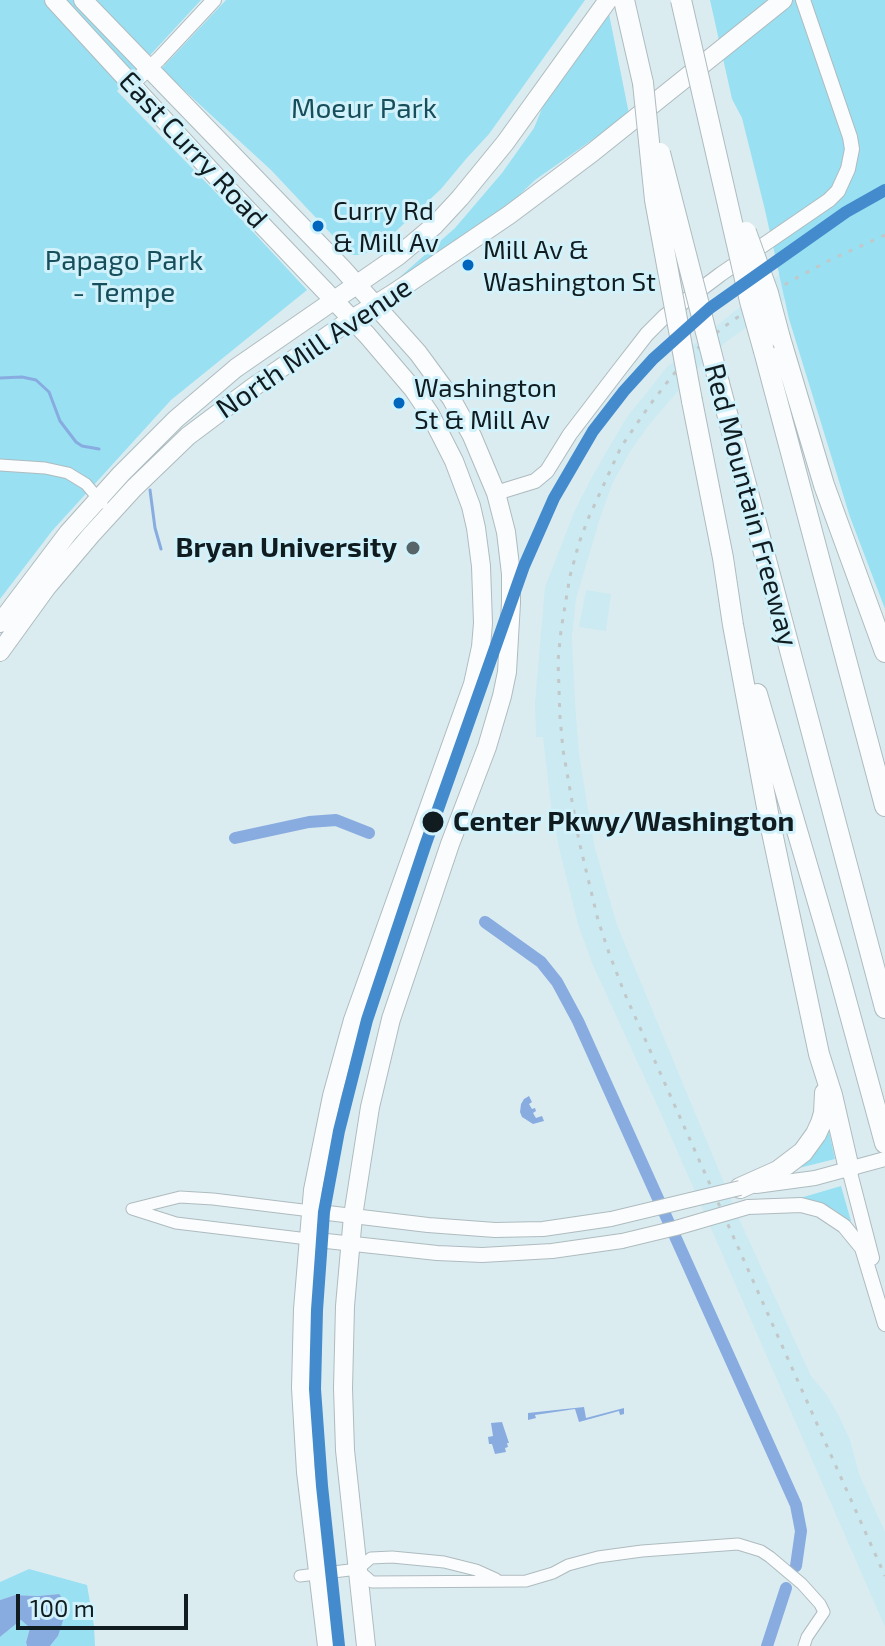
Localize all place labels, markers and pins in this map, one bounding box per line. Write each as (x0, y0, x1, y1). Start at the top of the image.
place label: Curry Rd & Mill Av (333, 195, 439, 256)
marker: Curry Rd & Mill Av (310, 218, 326, 234)
place label: Mill Av & Washington St (483, 234, 656, 296)
marker: Mill Av & Washington St (460, 257, 476, 273)
place label: Washington St & Mill Av (414, 372, 557, 434)
marker: Washington St & Mill Av (391, 395, 407, 411)
place label: Bryan University (176, 531, 397, 565)
marker: Bryan University (404, 539, 422, 557)
place label: Center Pkwy/Washington (453, 805, 794, 839)
marker: Center Pkwy/Washington (420, 809, 446, 835)

